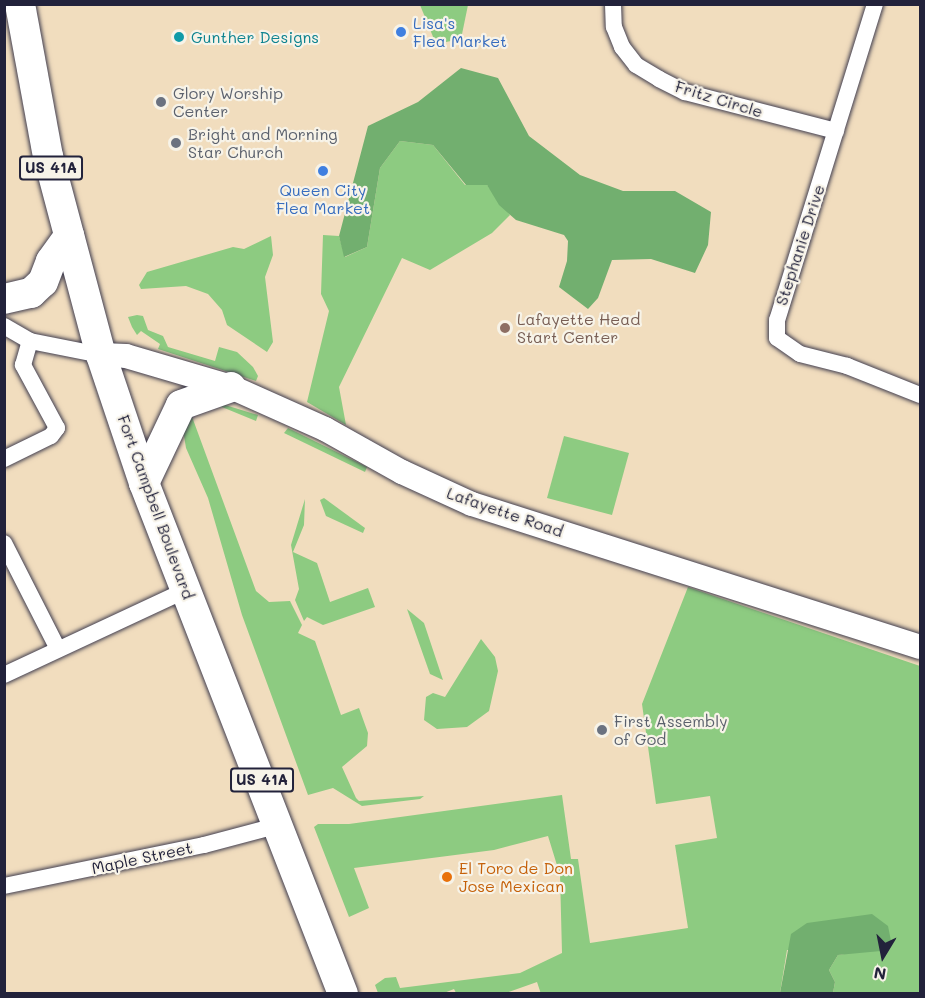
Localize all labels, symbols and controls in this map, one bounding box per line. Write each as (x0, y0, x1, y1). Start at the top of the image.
place label: Lisa's Flea Market (413, 13, 507, 51)
marker: Lisa's Flea Market (394, 25, 408, 39)
place label: Gunther Designs (191, 27, 319, 47)
marker: Gunther Designs (172, 30, 186, 44)
street label: Fritz Circle (673, 77, 765, 121)
place label: Glory Worship Center (173, 83, 283, 121)
marker: Glory Worship Center (154, 95, 168, 109)
place label: Bright and Morning Star Church (188, 124, 338, 162)
marker: Bright and Morning Star Church (169, 136, 183, 150)
road number: US 41A (18, 156, 84, 180)
marker: Queen City Flea Market (316, 164, 330, 178)
place label: Queen City Flea Market (276, 180, 370, 218)
street label: Stephanie Drive (771, 182, 829, 308)
place label: Lafayette Head Start Center (517, 309, 640, 347)
marker: Lafayette Head Start Center (498, 321, 512, 335)
street label: Fort Campbell Boulevard (114, 412, 198, 602)
street label: Lafayette Road (444, 483, 566, 541)
place label: First Assembly of God (614, 711, 728, 749)
marker: First Assembly of God (595, 723, 609, 737)
road number: US 41A (229, 768, 295, 792)
street label: Maple Street (90, 838, 194, 878)
place label: El Toro de Don Jose Mexican (459, 858, 573, 896)
marker: El Toro de Don Jose Mexican (440, 870, 454, 884)
north arrow (853, 926, 913, 986)
text: N (872, 963, 888, 986)

